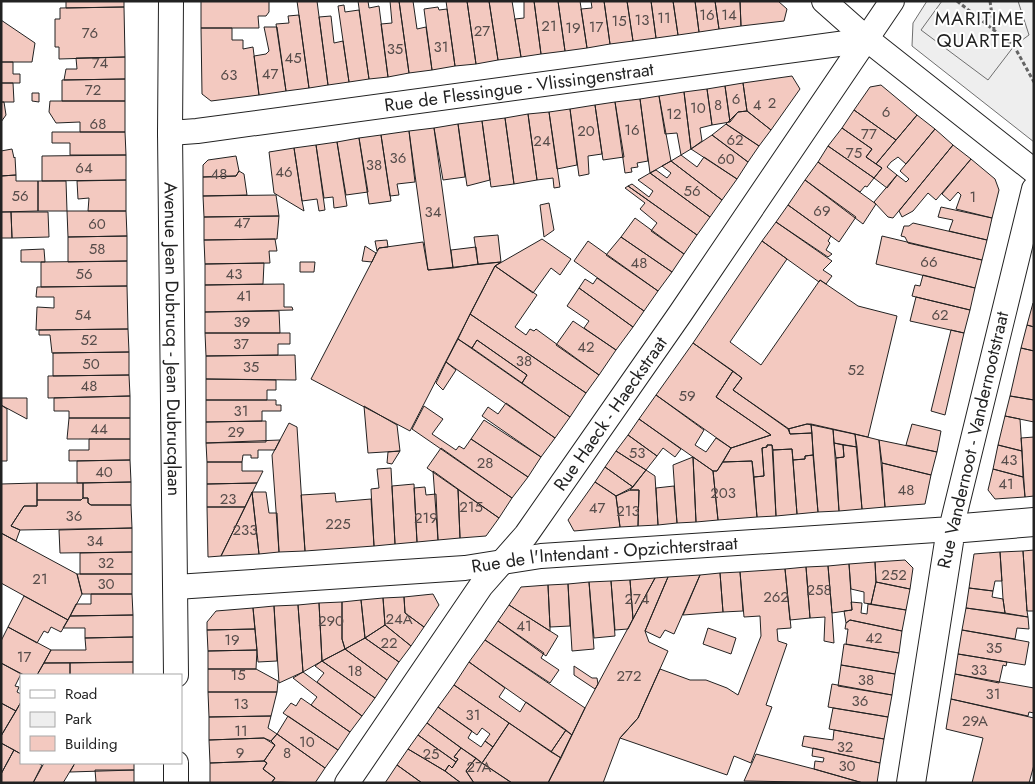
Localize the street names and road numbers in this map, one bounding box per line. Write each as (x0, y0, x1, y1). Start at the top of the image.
street label: Rue de Flessingue - Vlissingenstraat (383, 56, 656, 118)
street label: Avenue Jean Dubrucq - Jean Dubrucqlaan (158, 182, 187, 496)
street label: Rue Vandernoot - Vandernootstraat (931, 308, 1015, 571)
street label: Rue Haeck - Haeckstraat (547, 331, 674, 496)
street label: Rue de l'Intendant - Opzichterstraat (470, 530, 739, 580)

